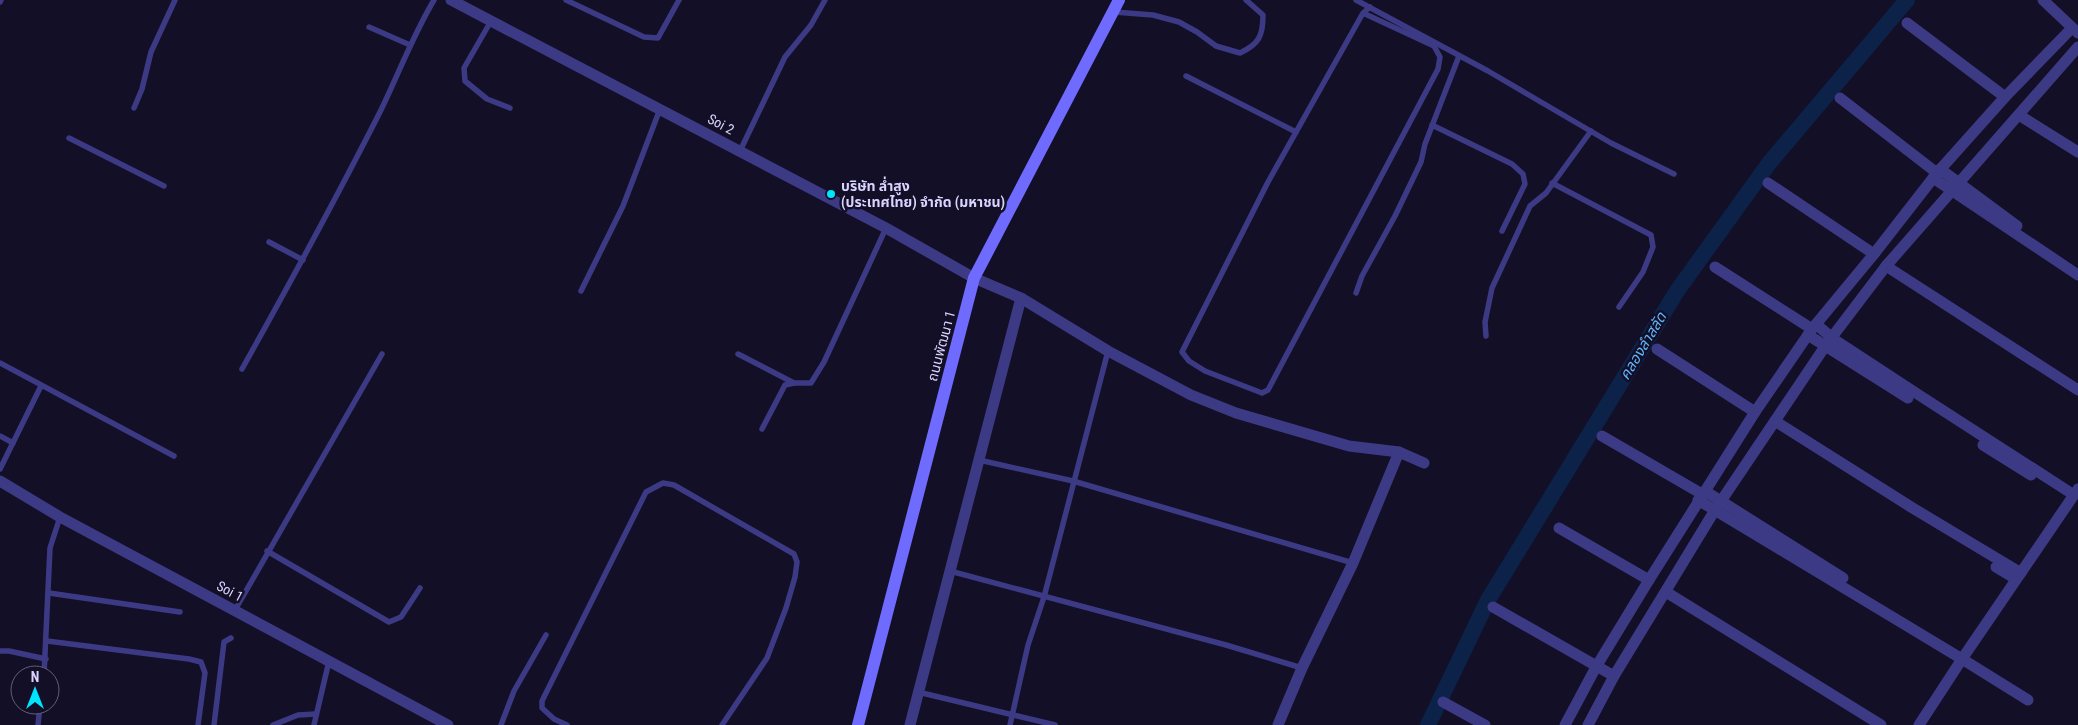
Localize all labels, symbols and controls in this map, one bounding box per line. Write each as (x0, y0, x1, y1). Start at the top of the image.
street label: Soi 2 (705, 110, 737, 138)
place label: บริษัท ล่ำสูง (ประเทศไทย) จำกัด (มหาชน) (841, 176, 1005, 211)
marker: บริษัท ล่ำสูง (ประเทศไทย) จำกัด (มหาชน) (825, 188, 837, 200)
water label: คลองลำสลัด (1616, 308, 1671, 383)
street label: ถนนพัฒนา 1 (924, 309, 958, 383)
street label: Soi 1 (214, 577, 246, 605)
north arrow (10, 665, 60, 715)
text: N (31, 669, 39, 685)

